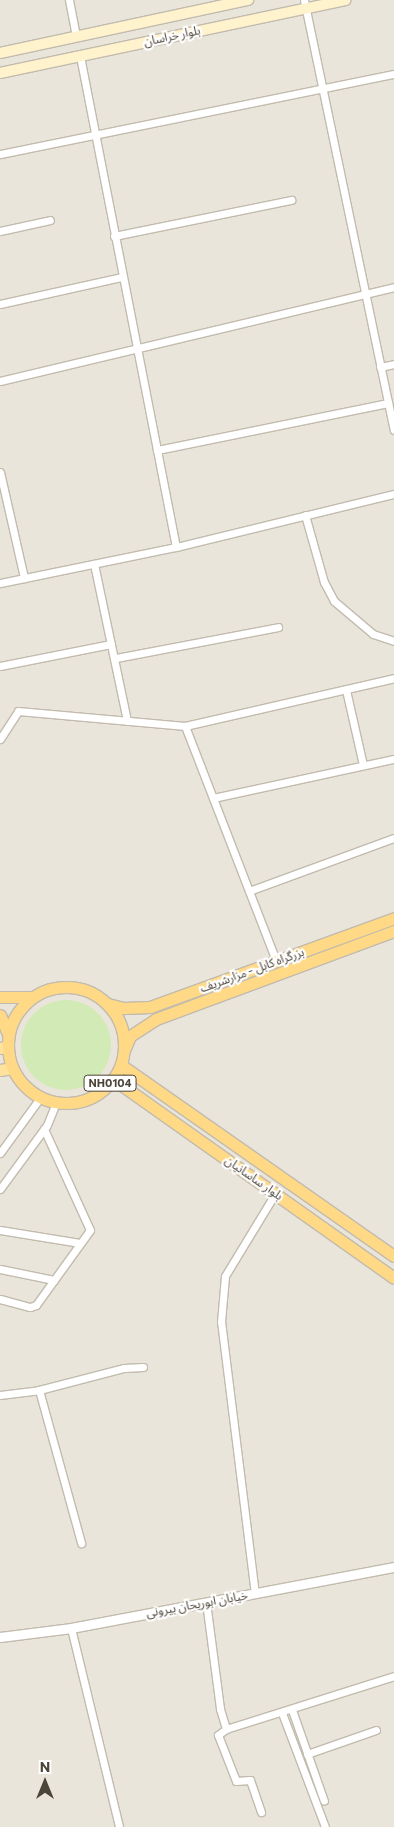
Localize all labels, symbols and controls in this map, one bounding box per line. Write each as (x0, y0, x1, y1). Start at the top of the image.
street label: بلوار خراسان (142, 23, 202, 49)
street label: بزرگراه کابل - مزارشریف (198, 944, 306, 996)
road number: NH0104 (82, 1074, 138, 1092)
street label: بلوار ساسانیان (222, 1153, 286, 1203)
street label: خیابان ابوریحان بیرونی (145, 1588, 249, 1620)
north arrow (20, 1757, 70, 1807)
text: N (40, 1758, 50, 1775)

